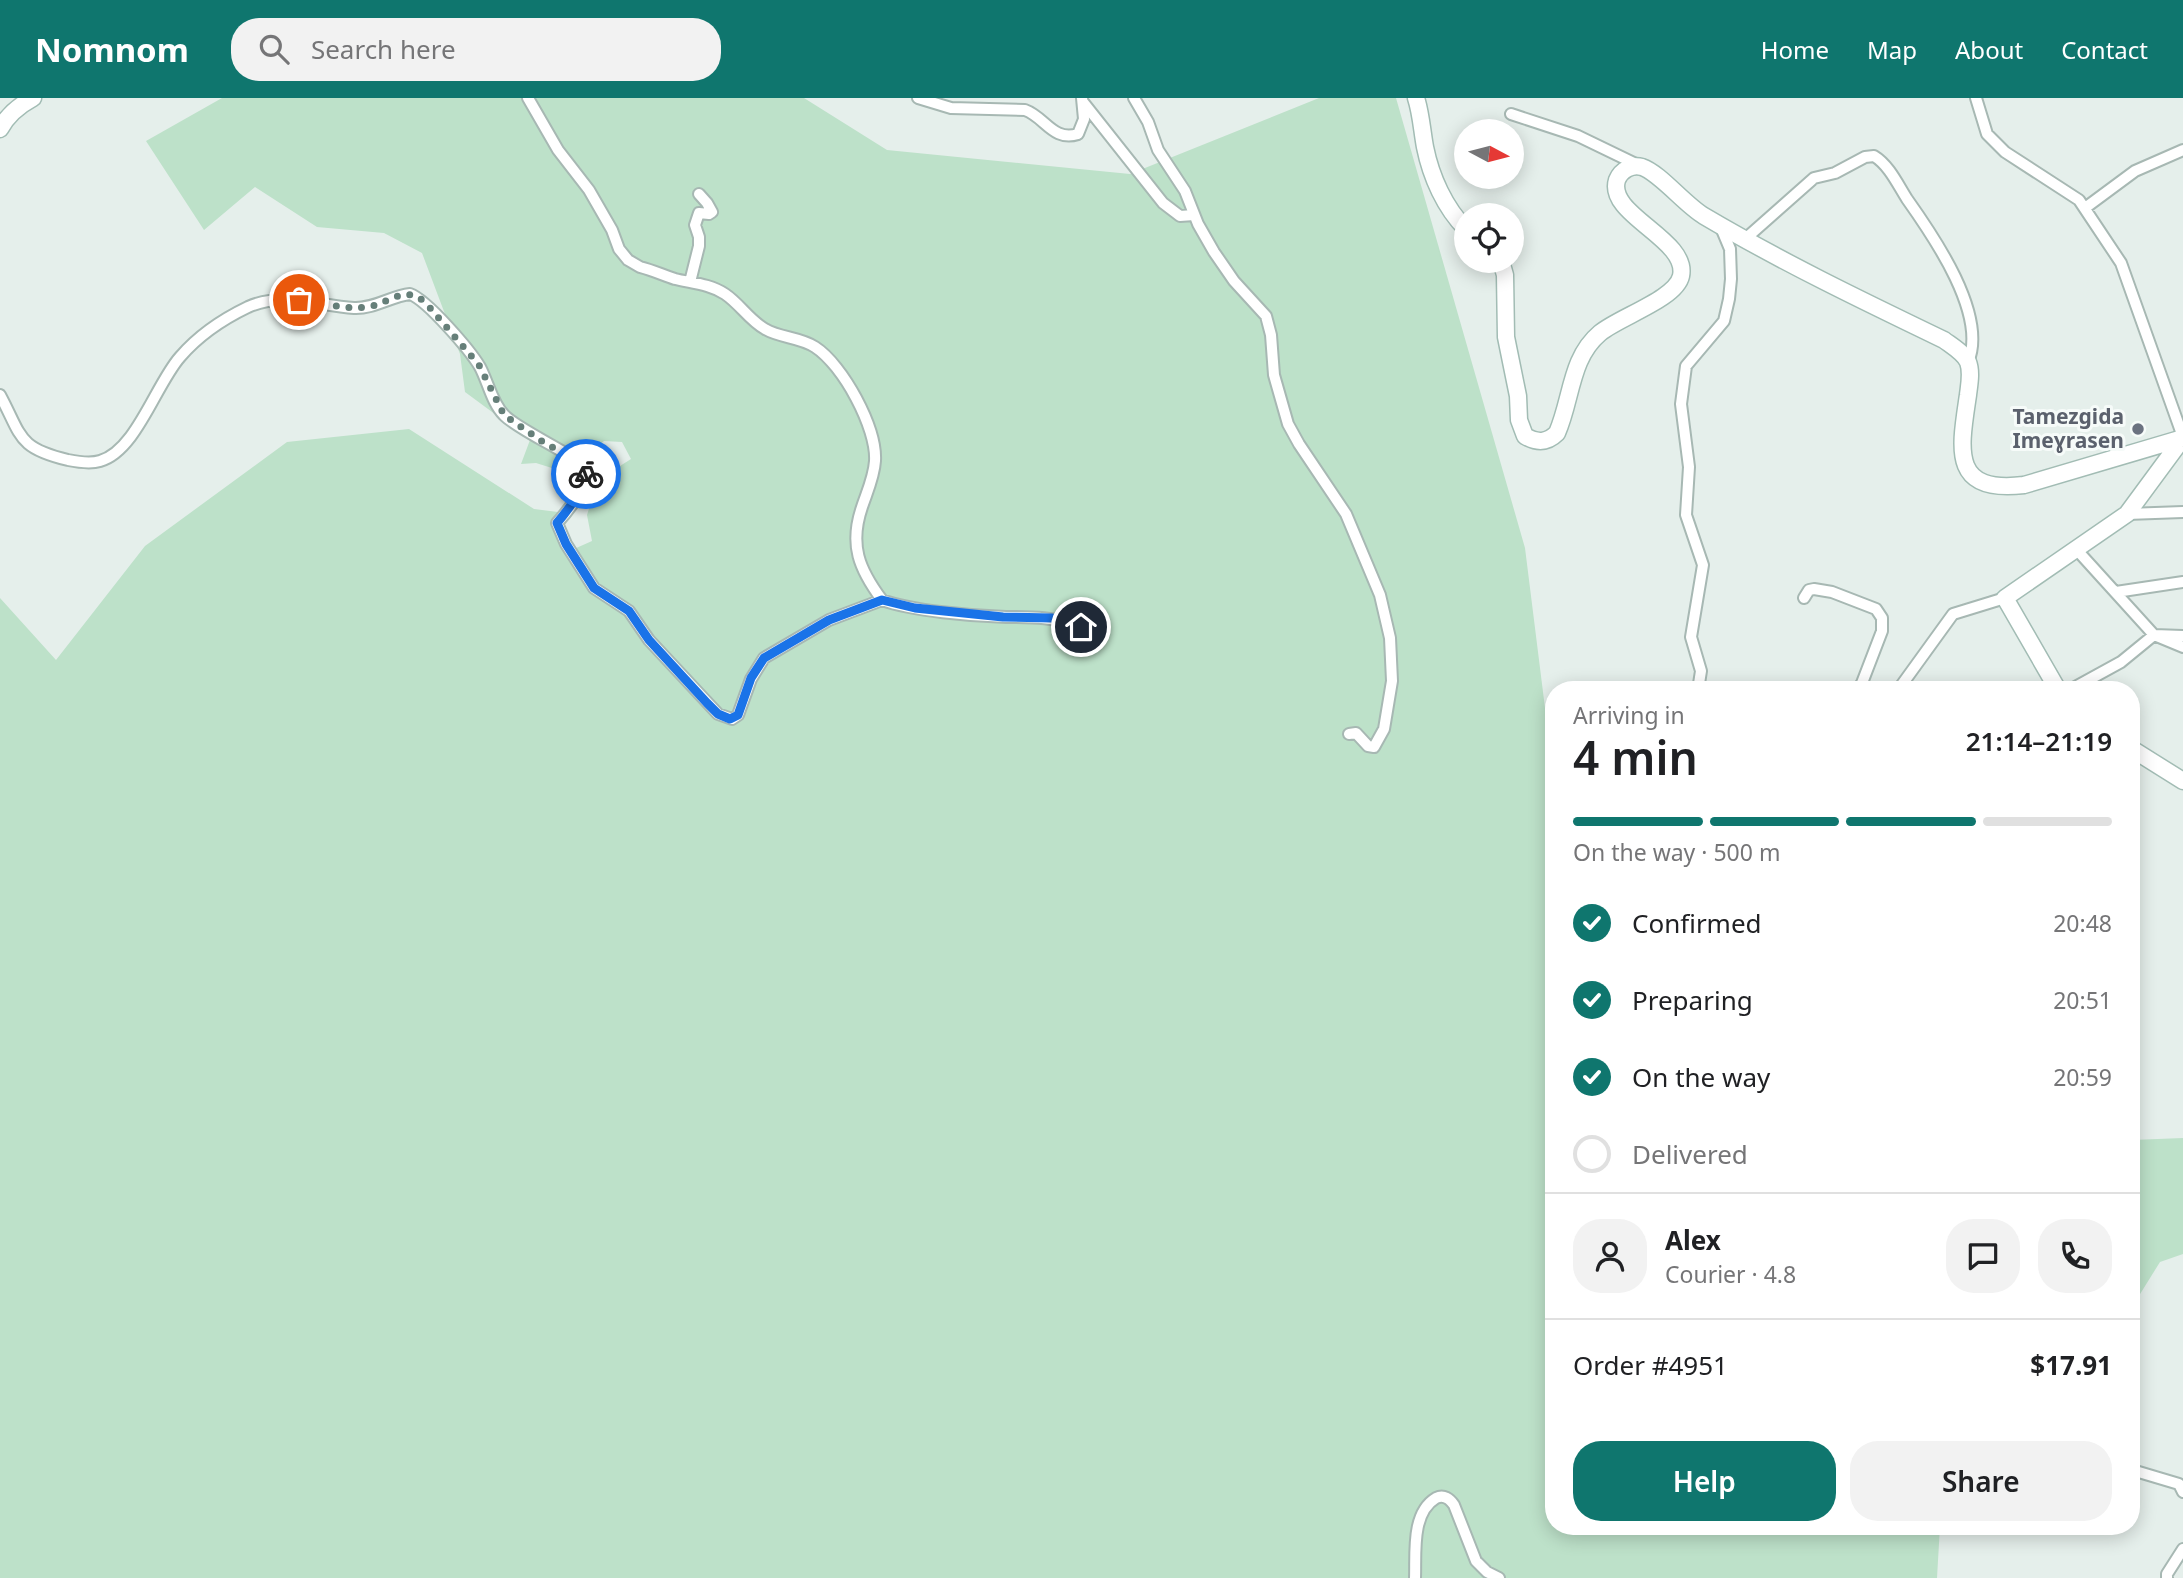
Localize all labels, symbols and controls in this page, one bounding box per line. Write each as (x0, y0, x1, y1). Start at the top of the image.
search box (231, 18, 721, 81)
text: Nomnom (35, 27, 189, 72)
icon: search (255, 30, 293, 68)
text: Search here (311, 31, 456, 67)
text: Home (1761, 33, 1829, 66)
text: Map (1867, 33, 1917, 66)
text: About (1955, 33, 2023, 66)
text: Contact (2061, 33, 2148, 66)
north arrow (1454, 119, 1524, 189)
map controls (1454, 119, 1524, 273)
button: locate (1454, 203, 1524, 273)
pin (269, 270, 329, 330)
icon: bag (280, 281, 318, 319)
place label: Tamezgida Imeɣrasen (2012, 402, 2124, 454)
marker: Tamezgida Imeɣrasen (2130, 421, 2146, 437)
courier (551, 439, 621, 509)
icon: bike (567, 455, 605, 493)
pin (1051, 597, 1111, 657)
icon: home (1062, 608, 1100, 646)
text: Arriving in (1573, 699, 1685, 731)
text: 21:14–21:19 (1966, 723, 2112, 759)
text: 4 min (1573, 726, 1698, 788)
text: On the way · 500 m (1573, 836, 1780, 868)
icon: check (1573, 904, 1611, 942)
text: Confirmed (1632, 905, 1762, 941)
text: 20:48 (2053, 907, 2112, 939)
icon: check (1573, 981, 1611, 1019)
text: Preparing (1632, 982, 1753, 1018)
text: 20:51 (2053, 984, 2112, 1016)
icon: check (1573, 1058, 1611, 1096)
text: On the way (1632, 1059, 1770, 1095)
text: 20:59 (2053, 1061, 2112, 1093)
text: Delivered (1632, 1136, 1748, 1172)
button: person (1573, 1219, 1647, 1293)
button: chat (1946, 1219, 2020, 1293)
button: phone (2038, 1219, 2112, 1293)
text: Alex (1665, 1222, 1721, 1258)
text: Courier · 4.8 (1665, 1258, 1796, 1290)
text: Order #4951 (1573, 1347, 1728, 1383)
text: $17.91 (2030, 1347, 2112, 1383)
button: Help (1573, 1441, 1836, 1521)
button: Share (1850, 1441, 2112, 1521)

